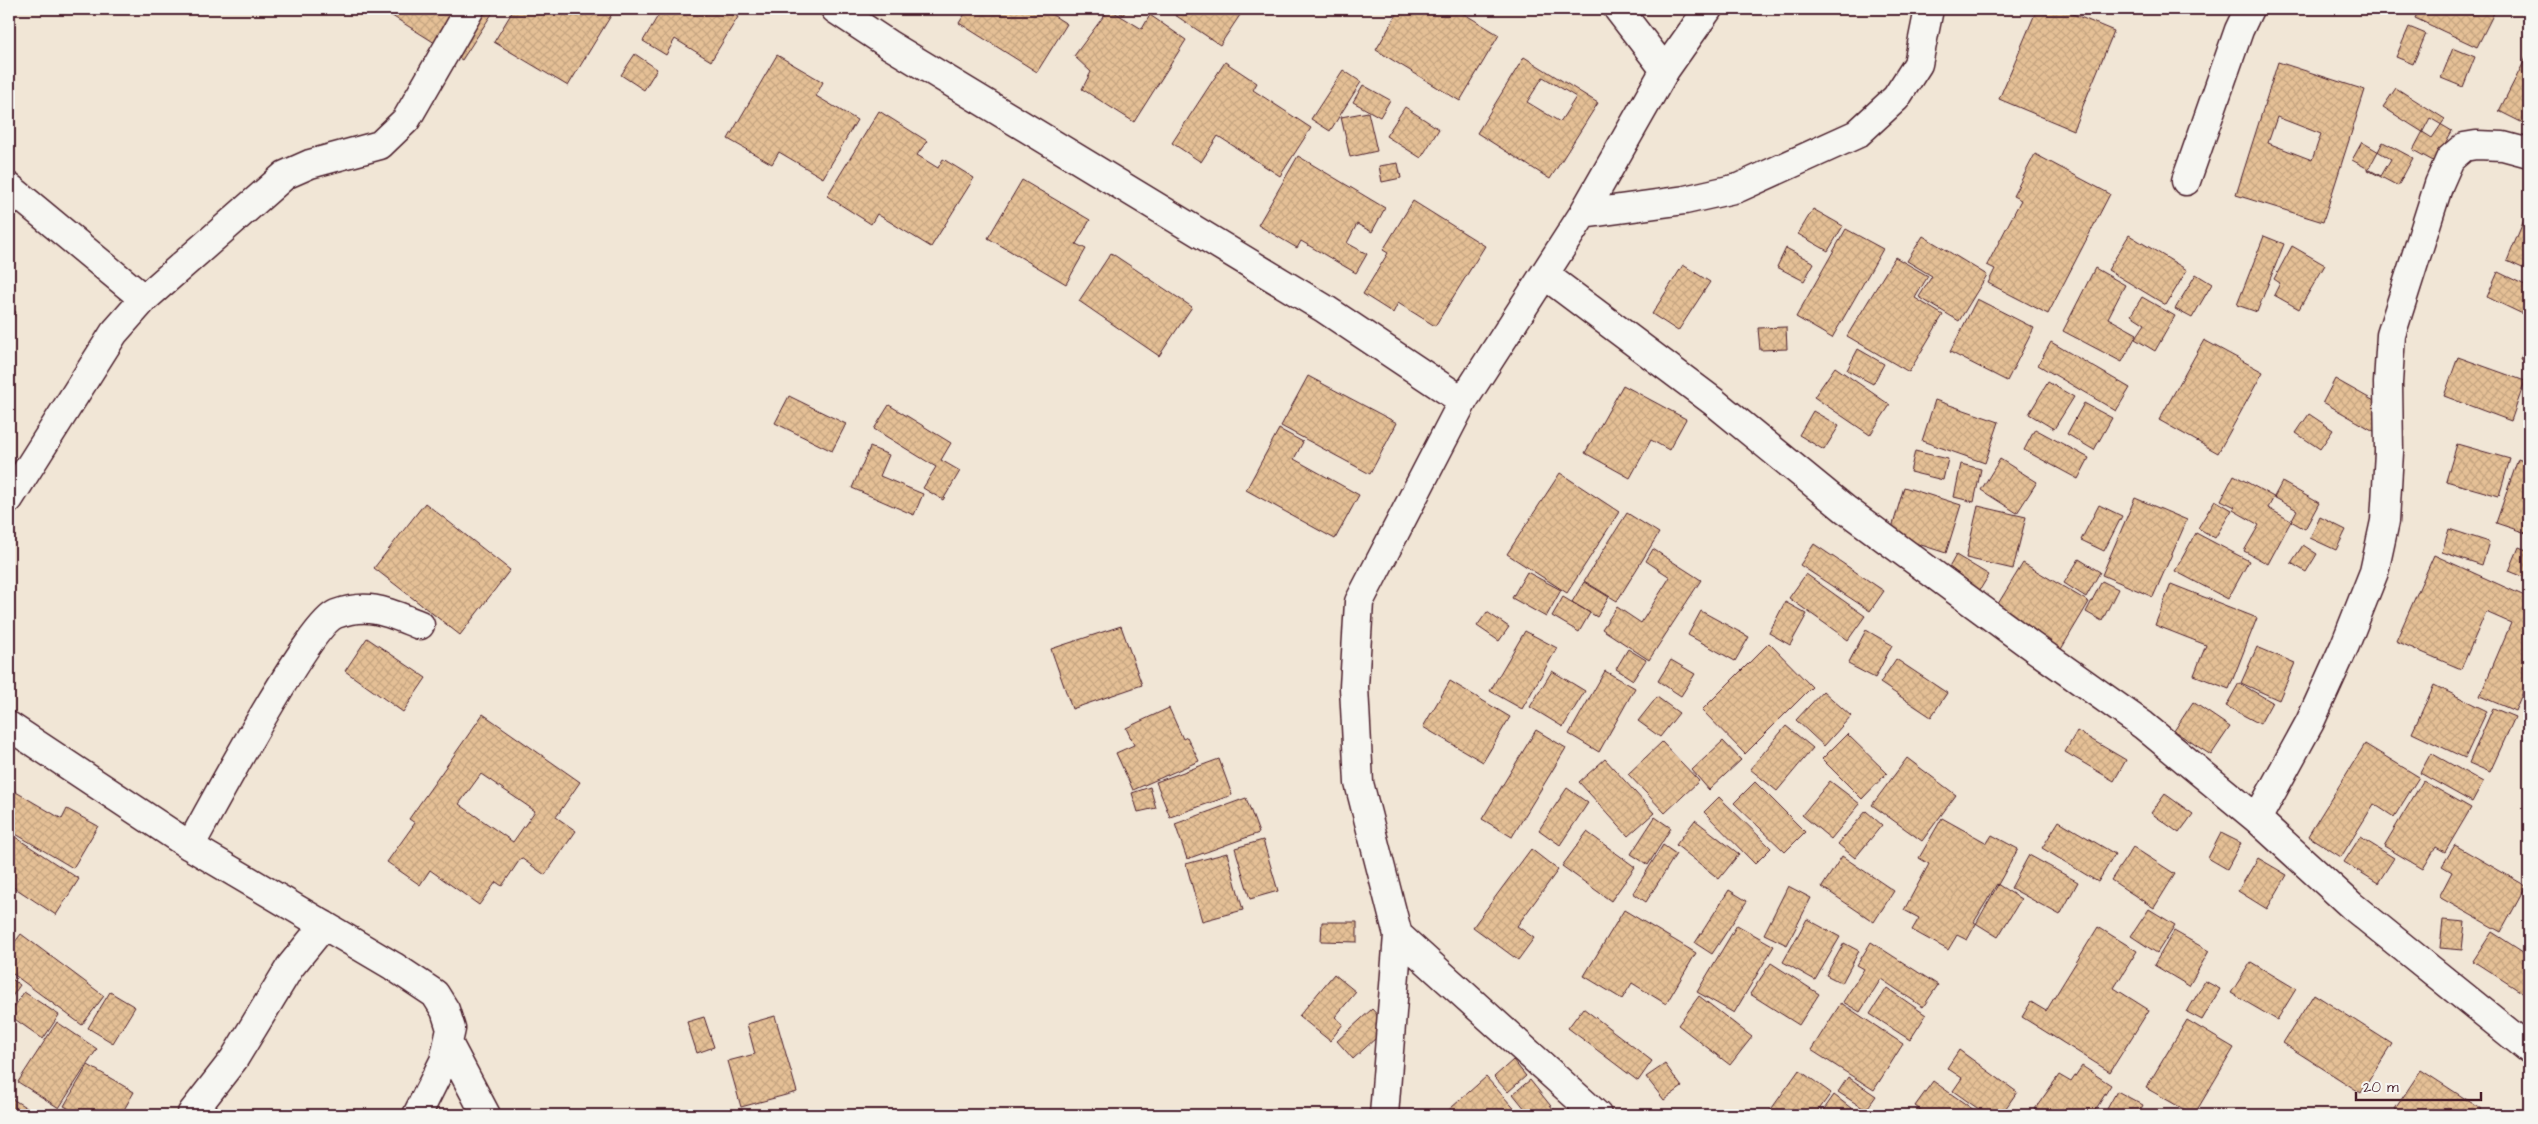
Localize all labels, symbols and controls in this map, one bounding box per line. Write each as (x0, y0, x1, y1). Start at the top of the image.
scale bar (2356, 1069, 2480, 1101)
text: 20 m (2363, 1077, 2399, 1098)

